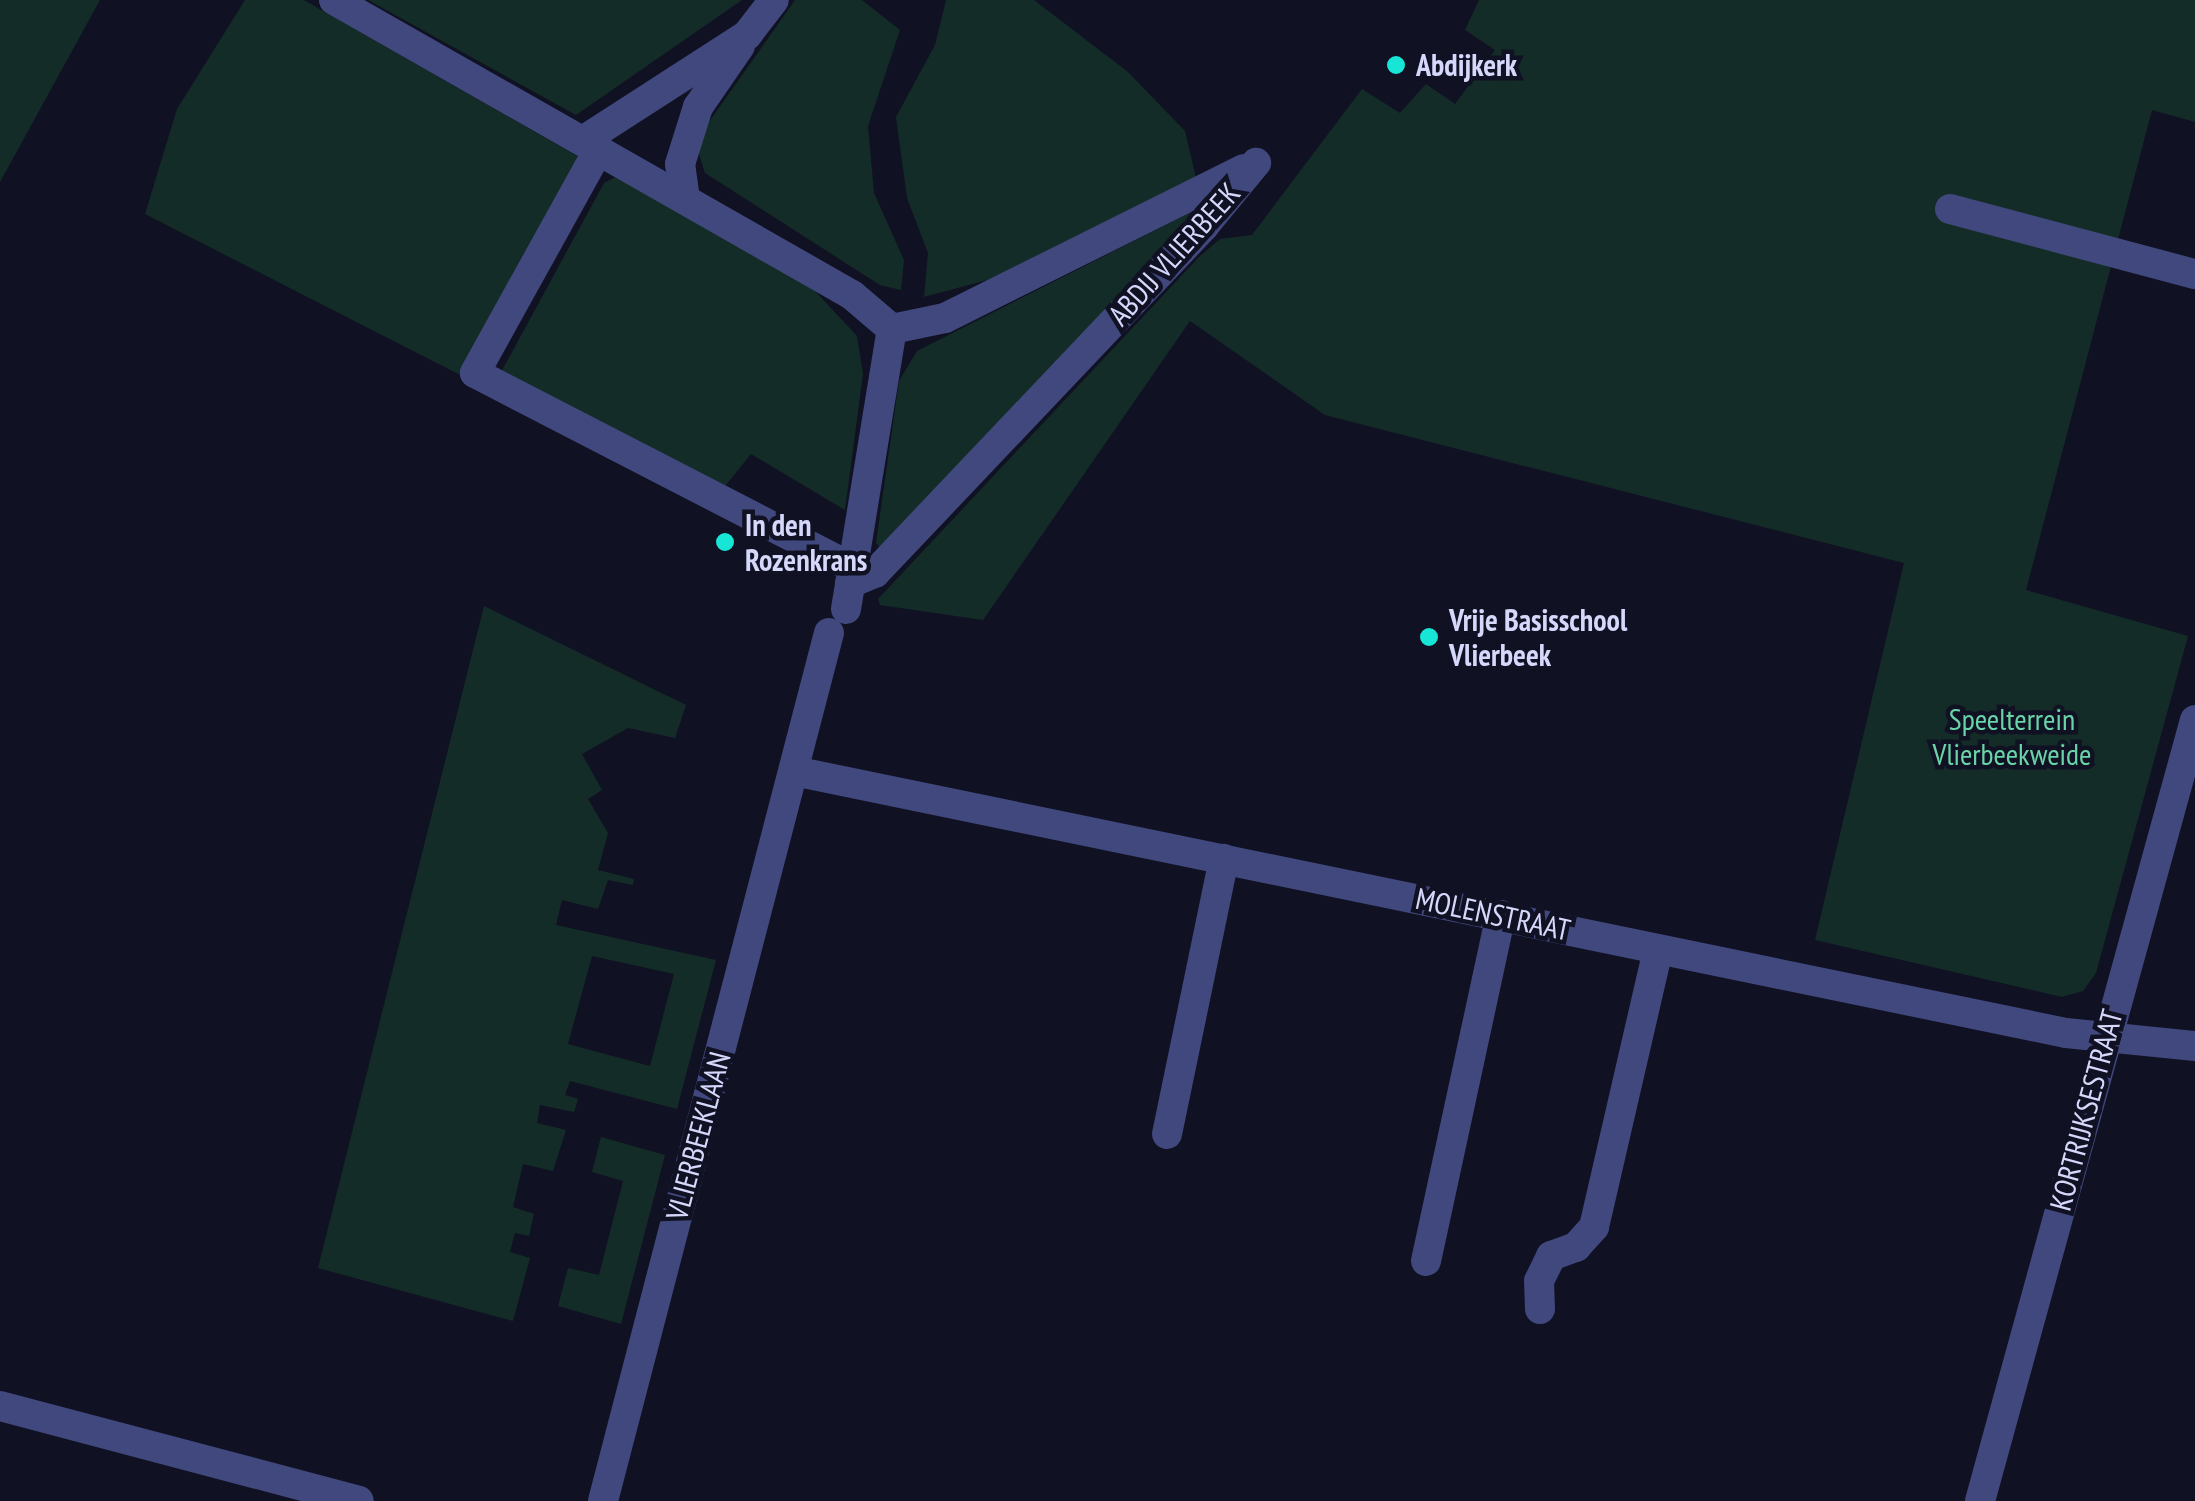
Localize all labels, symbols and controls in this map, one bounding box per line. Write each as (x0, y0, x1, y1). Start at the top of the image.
place label: Abdijkerk (1416, 47, 1517, 83)
marker: Abdijkerk (1385, 54, 1407, 76)
street label: ABDIJ VLIERBEEK (1100, 175, 1248, 333)
place label: In den Rozenkrans (745, 507, 867, 578)
marker: In den Rozenkrans (714, 531, 736, 553)
place label: Vrije Basisschool Vlierbeek (1449, 602, 1627, 672)
marker: Vrije Basisschool Vlierbeek (1418, 626, 1440, 648)
park label: Speelterrein Vlierbeekweide (1933, 701, 2091, 772)
street label: MOLENSTRAAT (1412, 880, 1574, 948)
street label: KORTRIJKSESTRAAT (2042, 1006, 2130, 1214)
street label: VLIERBEEKLAAN (658, 1048, 738, 1224)

